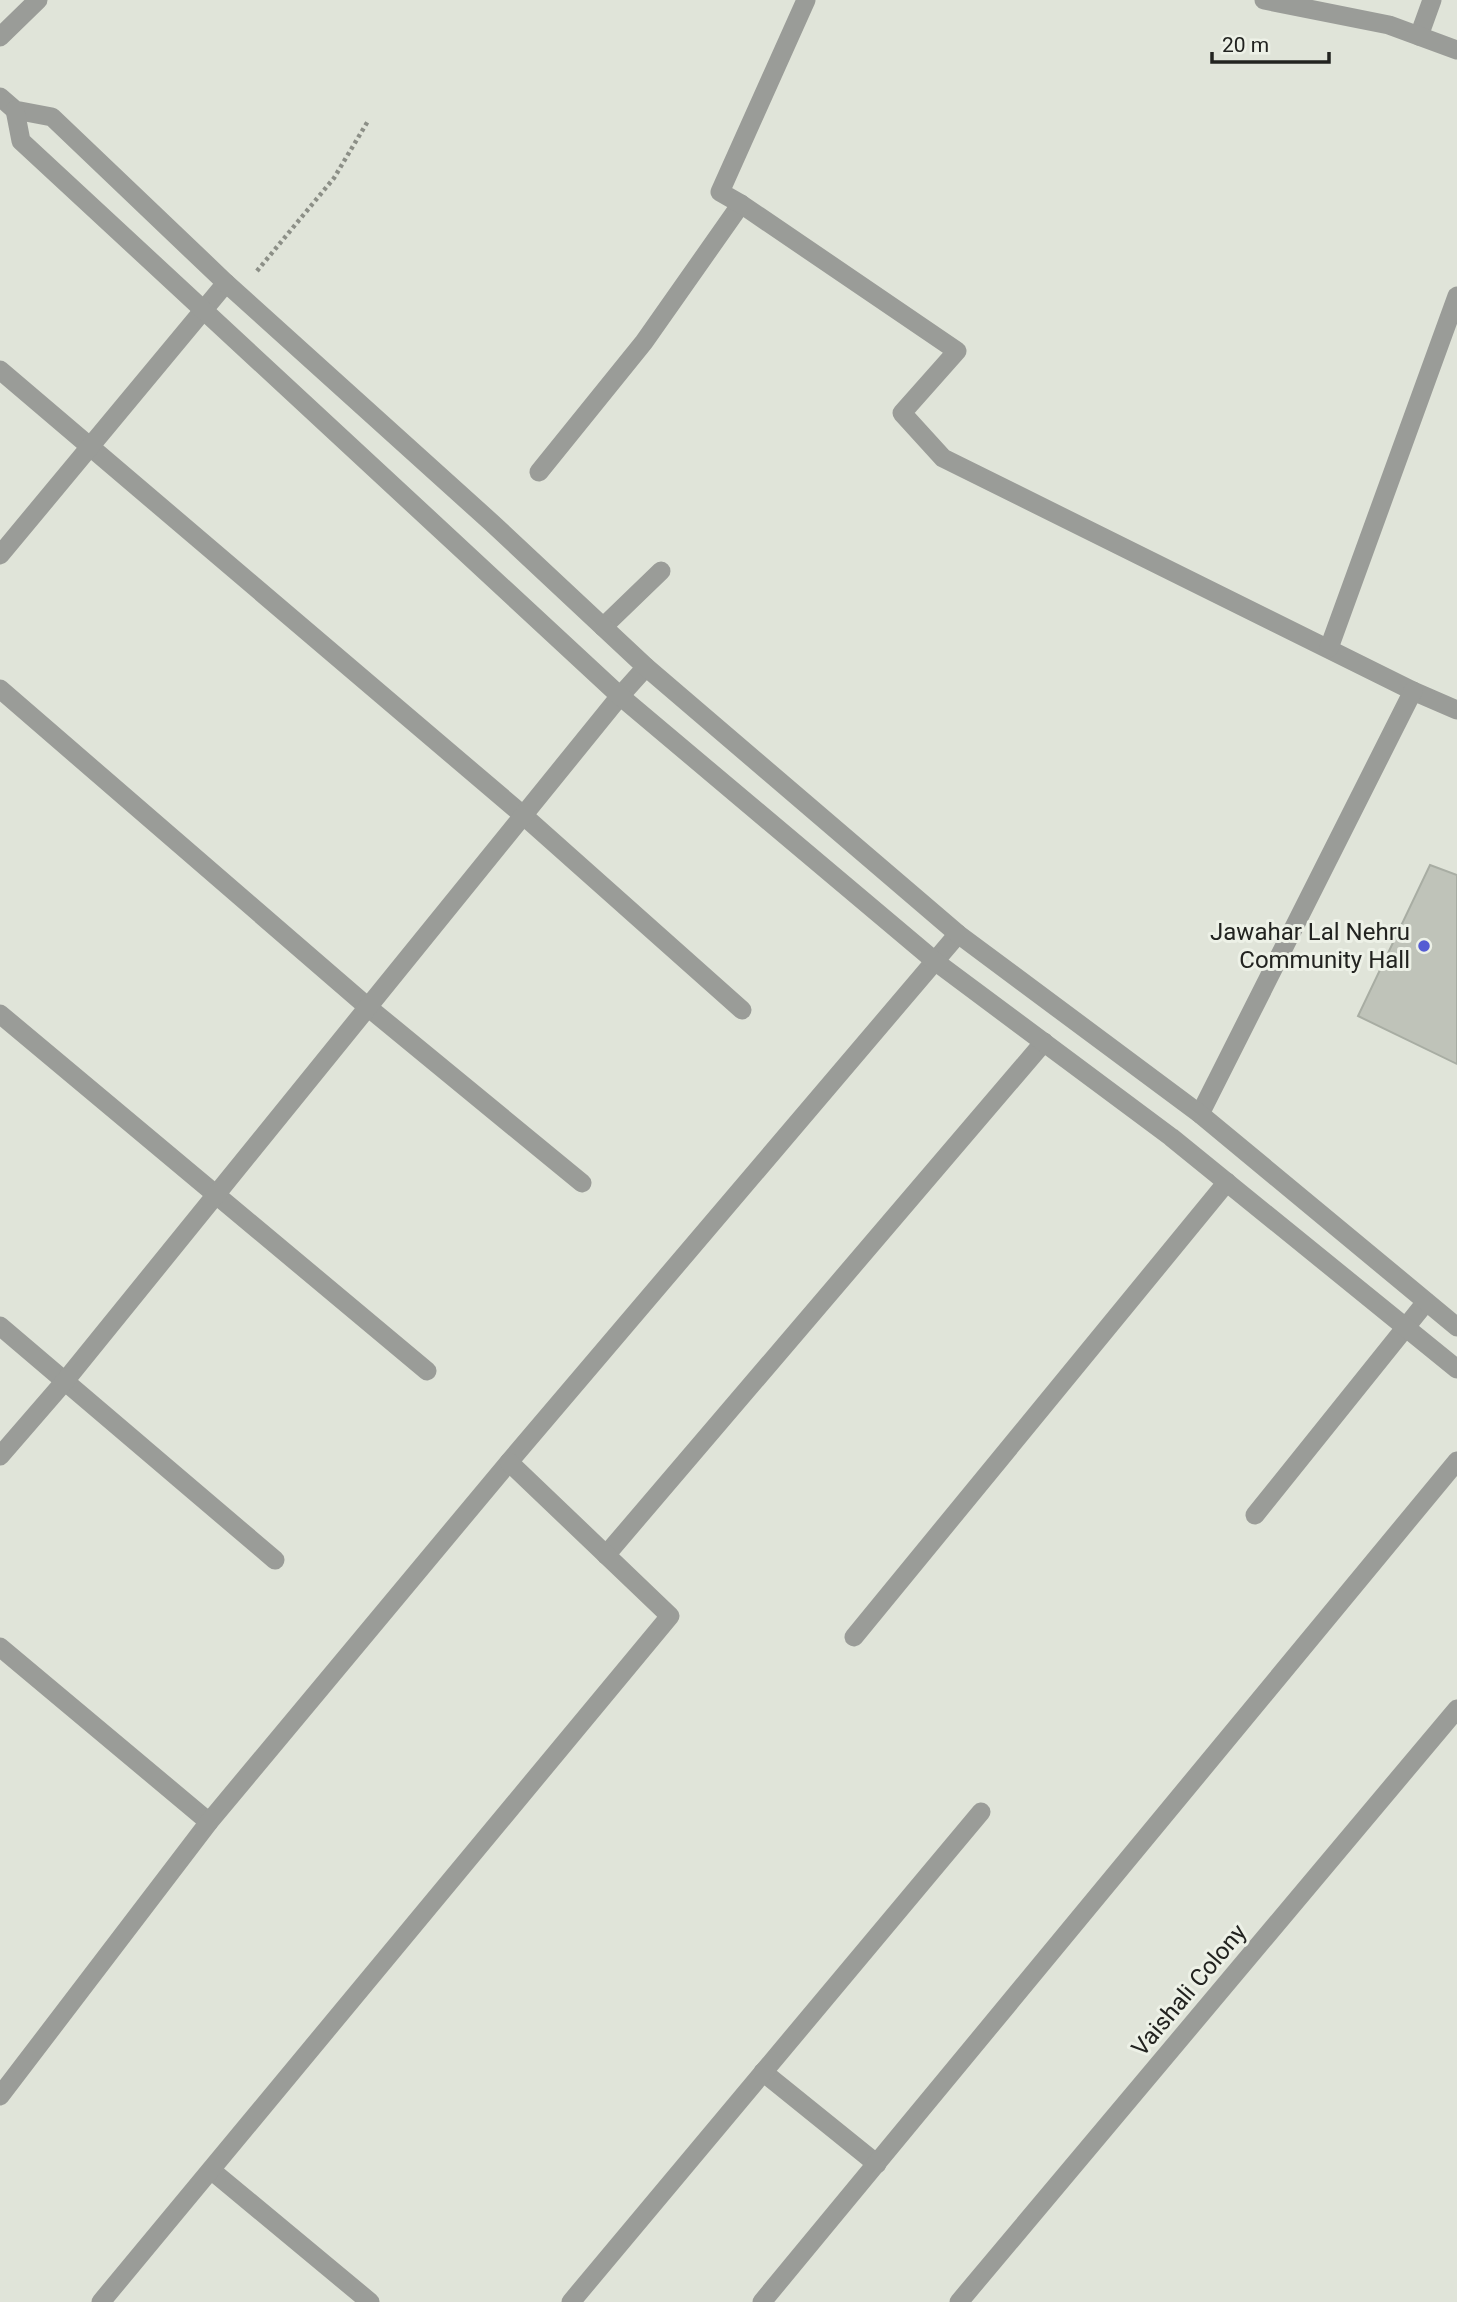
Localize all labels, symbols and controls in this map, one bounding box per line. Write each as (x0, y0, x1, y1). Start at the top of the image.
scale bar (1212, 21, 1329, 65)
text: 20 m (1222, 33, 1269, 57)
place label: Jawahar Lal Nehru Community Hall (1210, 918, 1410, 974)
marker: Jawahar Lal Nehru Community Hall (1416, 938, 1432, 954)
street label: Vaishali Colony (1126, 1918, 1253, 2062)

